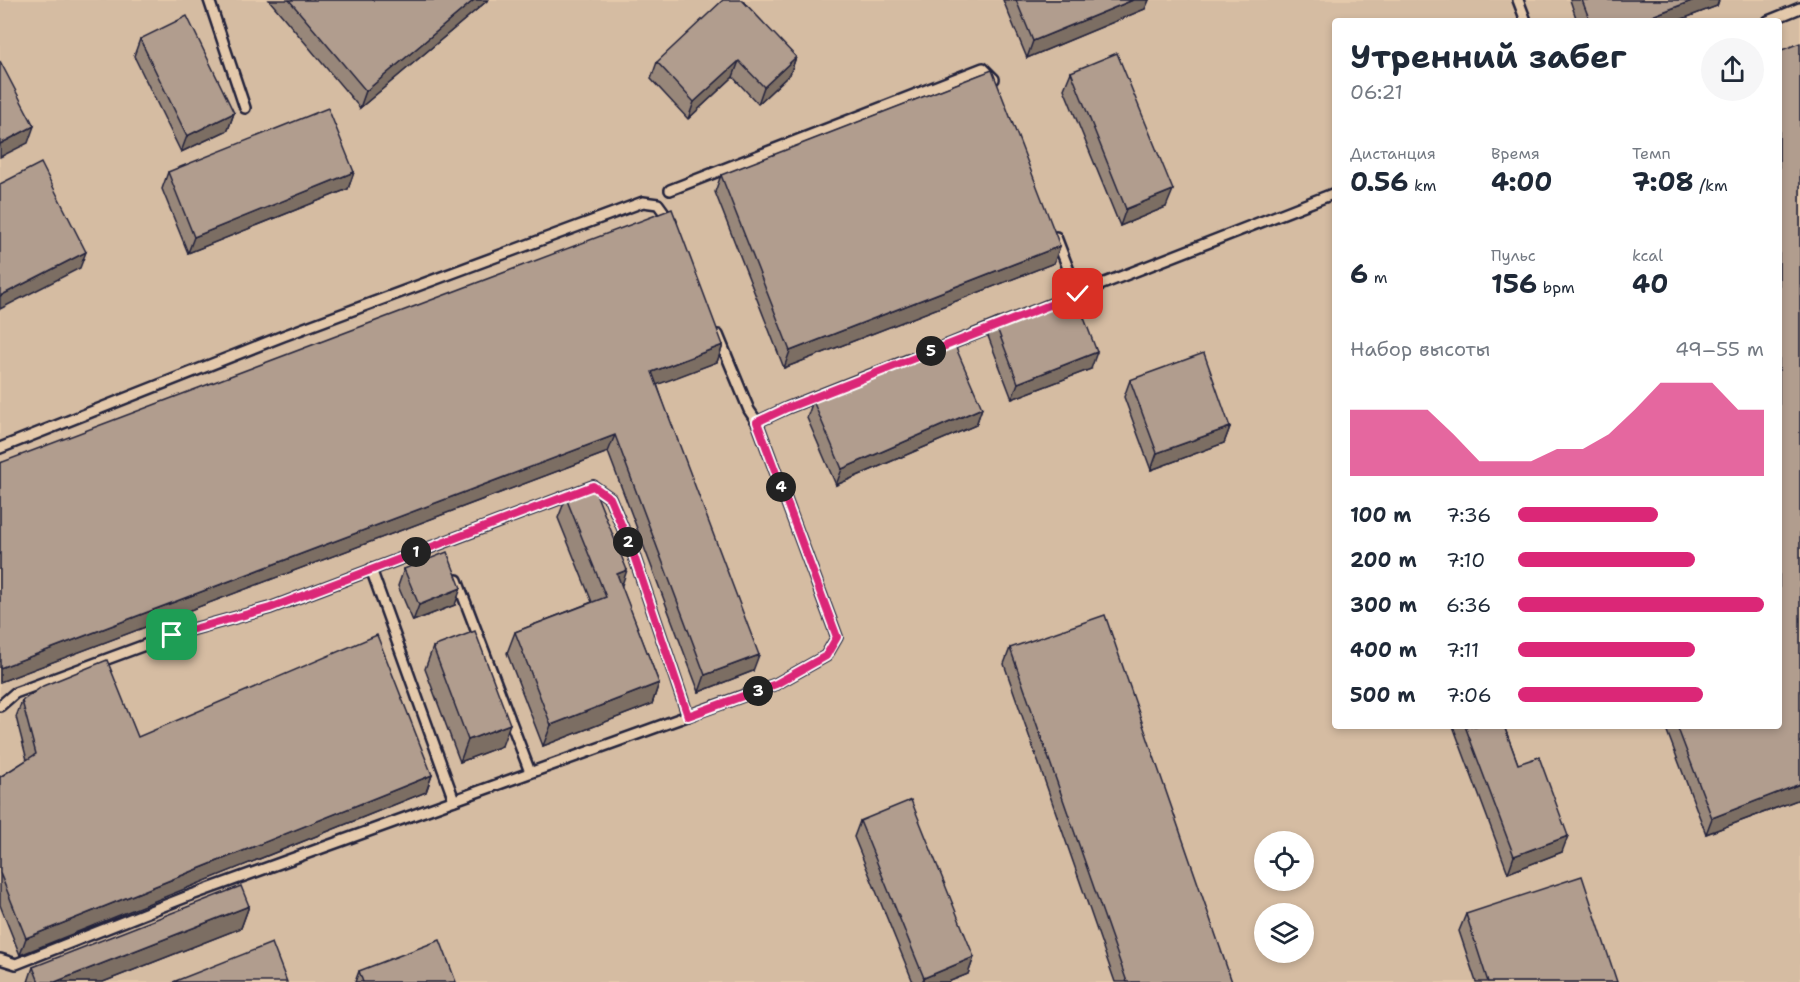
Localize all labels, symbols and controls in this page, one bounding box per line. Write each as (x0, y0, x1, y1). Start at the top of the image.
text: Утренний забег (1350, 34, 1627, 79)
button: share (1701, 38, 1764, 101)
text: 06:21 (1350, 79, 1403, 105)
text: Дистанция (1350, 143, 1436, 164)
text: Время (1491, 143, 1540, 164)
text: Темп (1632, 143, 1671, 164)
text: 0.56 (1350, 164, 1409, 199)
text: 4:00 (1491, 164, 1553, 199)
text: 7:08 (1632, 164, 1694, 199)
text: km (1409, 175, 1437, 196)
text: /km (1694, 175, 1728, 196)
text: Пульс (1491, 245, 1536, 266)
text: kcal (1632, 245, 1663, 266)
text: 6 (1350, 256, 1368, 291)
text: 156 (1491, 266, 1537, 301)
text: 40 (1632, 266, 1668, 301)
text: m (1368, 267, 1387, 288)
pin (1052, 268, 1103, 319)
icon: check (1061, 277, 1094, 310)
text: bpm (1537, 277, 1575, 298)
pin: 5 (916, 336, 946, 366)
text: Набор высоты (1350, 336, 1490, 362)
text: 49–55 m (1675, 336, 1764, 362)
text: 5 (926, 340, 936, 361)
pin: 4 (766, 472, 796, 502)
text: 4 (775, 476, 787, 497)
text: 100 m (1350, 502, 1412, 528)
text: 7:36 (1446, 502, 1491, 528)
pin: 2 (613, 527, 643, 557)
text: 2 (622, 531, 634, 552)
pin: 1 (401, 537, 431, 567)
text: 1 (412, 541, 420, 562)
text: 200 m (1350, 547, 1417, 573)
text: 7:10 (1446, 547, 1485, 573)
text: 300 m (1350, 592, 1417, 618)
text: 6:36 (1446, 592, 1491, 618)
pin (146, 609, 197, 660)
icon: arrive (155, 618, 188, 651)
text: 400 m (1350, 637, 1417, 663)
text: 7:11 (1446, 637, 1479, 663)
pin: 3 (743, 676, 773, 706)
text: 3 (752, 680, 764, 701)
text: 500 m (1350, 682, 1416, 708)
text: 7:06 (1446, 682, 1492, 708)
map controls (1254, 831, 1314, 963)
button: locate (1254, 831, 1314, 891)
button: layers (1254, 903, 1314, 963)

